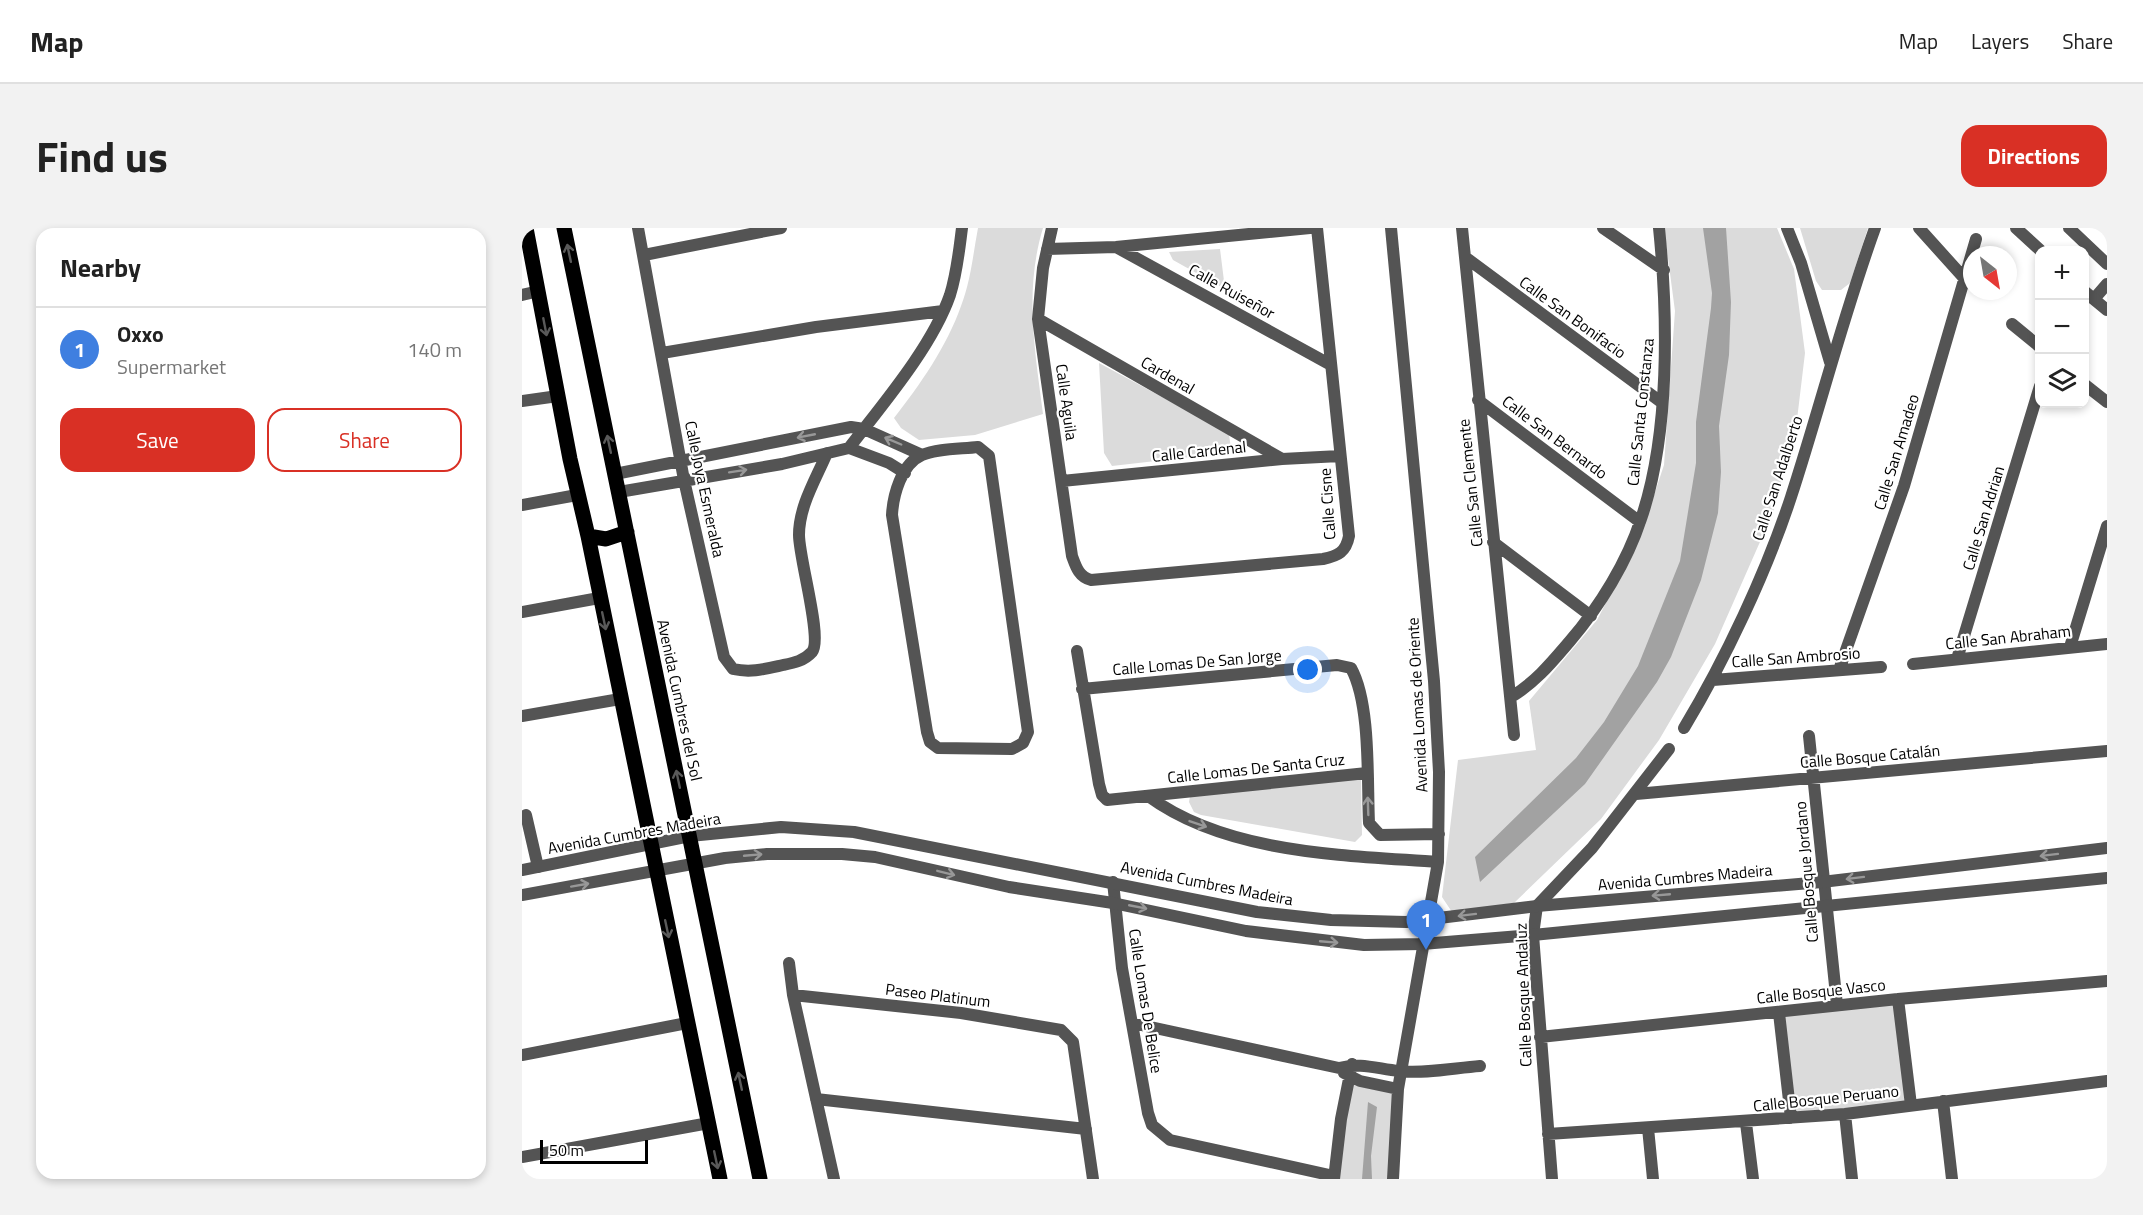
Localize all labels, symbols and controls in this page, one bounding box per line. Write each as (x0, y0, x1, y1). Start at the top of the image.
text: Map (30, 20, 84, 63)
text: Map (1899, 25, 1938, 57)
text: Layers (1971, 25, 2029, 57)
text: Share (2062, 25, 2113, 57)
text: Find us (36, 124, 168, 188)
button: Directions (1961, 125, 2107, 187)
one-way arrow (563, 243, 574, 263)
north arrow (1963, 246, 2017, 300)
map controls (2035, 246, 2089, 408)
button: + (2035, 246, 2089, 300)
text: Nearby (60, 248, 141, 287)
street label: Calle Ruiseñor (1184, 257, 1280, 325)
street label: Calle San Bonifacio (1515, 270, 1631, 364)
button: − (2035, 300, 2089, 354)
one-way arrow (540, 316, 551, 336)
text: Oxxo (117, 317, 164, 351)
text: 1 (74, 334, 85, 365)
text: 140 m (407, 334, 462, 365)
street label: Calle Santa Constanza (1620, 337, 1660, 487)
street label: Cardenal (1136, 350, 1200, 400)
text: Supermarket (117, 351, 226, 382)
button: layers (2035, 354, 2089, 408)
street label: Calle Aguila (1050, 362, 1084, 442)
street label: Calle San Bernardo (1497, 389, 1613, 485)
street label: Calle San Amadeo (1867, 391, 1925, 513)
button: Save (60, 408, 255, 472)
button: Share (267, 408, 462, 472)
street label: Calle San Adalberto (1745, 412, 1809, 544)
street label: Calle Joya Esmeralda (679, 418, 731, 560)
street label: Calle San Clemente (1451, 418, 1489, 548)
one-way arrow (797, 431, 817, 442)
one-way arrow (603, 434, 614, 454)
street label: Calle Cardenal (1151, 434, 1247, 468)
one-way arrow (884, 435, 903, 446)
street label: Calle San Adrian (1956, 463, 2010, 573)
one-way arrow (728, 465, 748, 476)
street label: Calle Cisne (1313, 467, 1341, 541)
one-way arrow (599, 610, 610, 630)
street label: Avenida Cumbres del Sol (651, 617, 709, 783)
street label: Avenida Lomas de Oriente (1400, 617, 1434, 793)
street label: Calle San Abraham (1944, 618, 2072, 656)
street label: Calle San Ambrosio (1731, 641, 1861, 673)
street label: Calle Lomas De San Jorge (1112, 643, 1282, 681)
your location (1293, 655, 1322, 684)
street label: Calle Bosque Catalán (1799, 738, 1941, 774)
street label: Calle Lomas De Santa Cruz (1166, 747, 1346, 789)
one-way arrow (672, 769, 683, 789)
one-way arrow (1363, 797, 1374, 817)
street label: Calle Bosque Jordano (1788, 800, 1824, 944)
street label: Avenida Cumbres Madeira (546, 806, 722, 860)
one-way arrow (1188, 819, 1207, 830)
one-way arrow (743, 849, 762, 860)
one-way arrow (2039, 850, 2059, 861)
street label: Avenida Cumbres Madeira (1119, 854, 1295, 912)
street label: Avenida Cumbres Madeira (1597, 857, 1773, 897)
one-way arrow (936, 867, 955, 879)
one-way arrow (1846, 873, 1866, 884)
one-way arrow (569, 879, 589, 890)
one-way arrow (1652, 890, 1671, 901)
pin: 1 (1406, 900, 1446, 950)
one-way arrow (1127, 902, 1147, 913)
one-way arrow (1458, 909, 1477, 920)
one-way arrow (662, 918, 673, 938)
street label: Calle Bosque Andaluz (1508, 923, 1538, 1067)
street label: Calle Lomas De Belice (1123, 927, 1169, 1075)
one-way arrow (1319, 937, 1339, 948)
street label: Calle Bosque Vasco (1755, 972, 1887, 1010)
street label: Paseo Platinum (884, 977, 992, 1013)
one-way arrow (733, 1071, 745, 1090)
street label: Calle Bosque Peruano (1752, 1078, 1900, 1118)
scale bar (540, 1137, 648, 1164)
text: 50 m (549, 1138, 584, 1162)
one-way arrow (711, 1150, 722, 1170)

